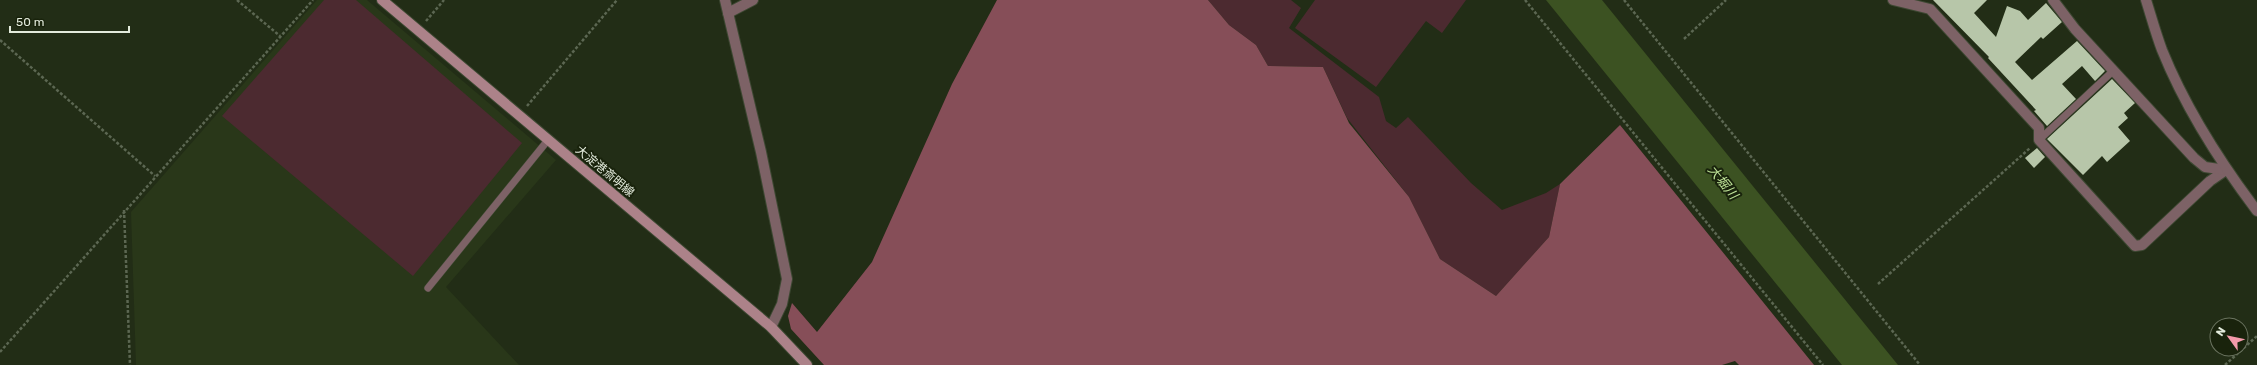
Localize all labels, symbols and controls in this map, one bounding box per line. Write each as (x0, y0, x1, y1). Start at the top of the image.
scale bar (10, 8, 129, 34)
text: 50 m (16, 15, 44, 29)
street label: 大淀港斎明線 (573, 142, 637, 200)
water label: 大堀川 (1705, 162, 1742, 203)
north arrow (2209, 317, 2249, 357)
text: N (2213, 325, 2229, 339)

